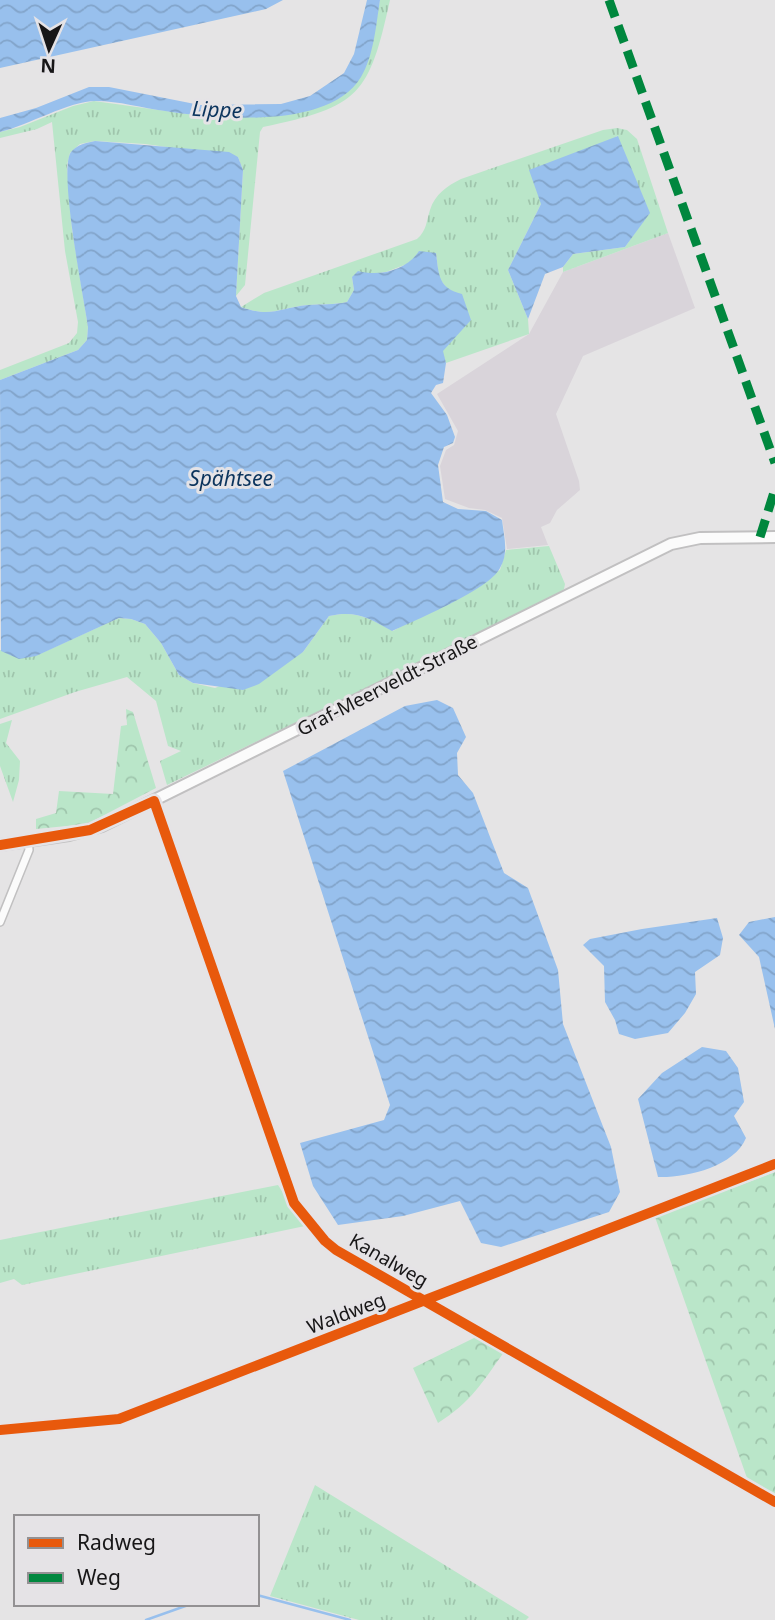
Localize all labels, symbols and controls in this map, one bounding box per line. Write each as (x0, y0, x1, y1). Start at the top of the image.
north arrow (14, 14, 84, 84)
text: N (40, 53, 57, 79)
water label: Lippe (191, 94, 243, 124)
water label: Spähtsee (189, 464, 273, 492)
street label: Graf-Meerveldt-Straße (292, 628, 482, 742)
street label: Kanalweg (345, 1227, 433, 1293)
street label: Waldweg (303, 1286, 389, 1340)
legend (14, 1515, 259, 1606)
text: Radweg (77, 1528, 156, 1556)
text: Weg (77, 1563, 121, 1591)

